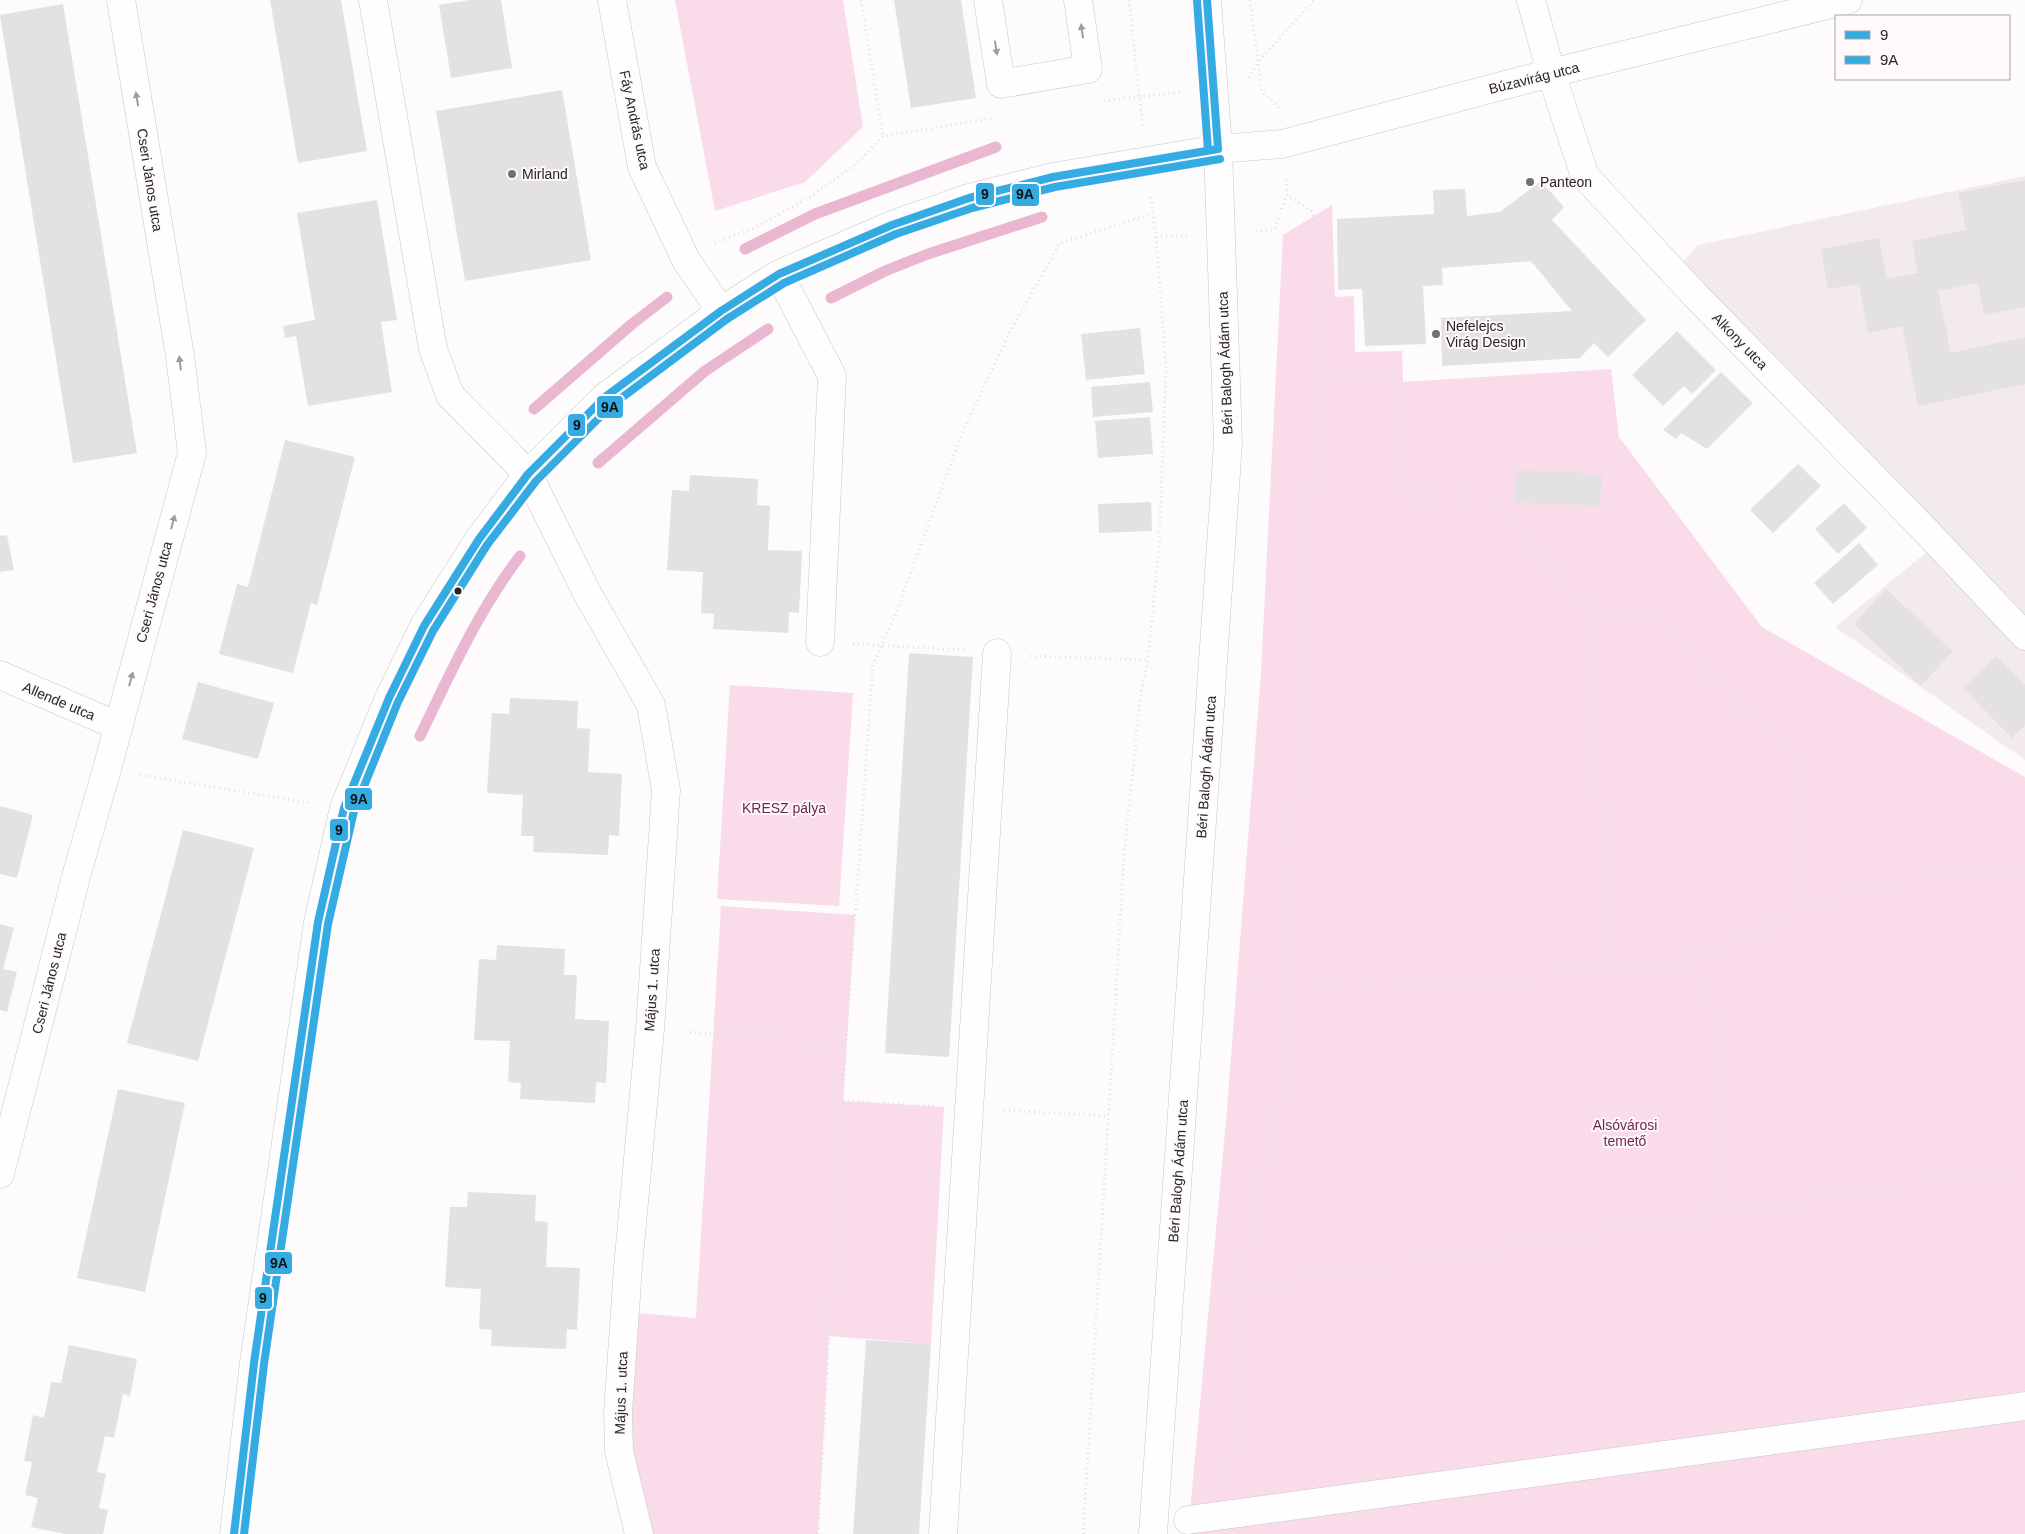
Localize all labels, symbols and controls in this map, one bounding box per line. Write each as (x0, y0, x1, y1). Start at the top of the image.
legend (1835, 15, 2010, 80)
one-way arrow (1078, 23, 1086, 39)
text: 9 (1880, 26, 1888, 43)
one-way arrow (992, 41, 1000, 57)
text: 9A (1880, 51, 1898, 68)
street label: Búzavirág utca (1487, 59, 1581, 97)
street label: Fáy András utca (617, 69, 653, 171)
one-way arrow (132, 90, 140, 106)
street label: Cseri János utca (134, 127, 166, 233)
place label: Mirland (522, 166, 568, 182)
marker: Mirland (506, 168, 518, 180)
place label: Panteon (1540, 174, 1592, 190)
marker: Panteon (1524, 176, 1536, 188)
line badge: 9 (975, 182, 995, 206)
line badge: 9A (1011, 183, 1040, 207)
text: 9 (981, 186, 989, 202)
text: 9A (1016, 186, 1034, 202)
street label: Béri Balogh Ádám utca (1214, 291, 1235, 435)
street label: Alkony utca (1709, 309, 1771, 373)
place label: Nefelejcs Virág Design (1446, 318, 1526, 350)
marker: Nefelejcs Virág Design (1430, 328, 1442, 340)
one-way arrow (176, 354, 184, 370)
line badge: 9A (596, 395, 624, 419)
text: 9A (601, 399, 619, 415)
line badge: 9 (567, 413, 586, 437)
text: 9 (573, 417, 581, 433)
one-way arrow (169, 514, 177, 530)
street label: Cseri János utca (133, 539, 175, 644)
unlabelled marker (453, 586, 463, 596)
one-way arrow (127, 671, 135, 687)
street label: Allende utca (20, 679, 98, 723)
street label: Béri Balogh Ádám utca (1193, 695, 1219, 839)
line badge: 9A (344, 787, 373, 811)
text: 9A (350, 791, 368, 807)
park label: KRESZ pálya (742, 800, 826, 816)
line badge: 9 (329, 818, 349, 842)
text: 9 (335, 822, 343, 838)
street label: Cseri János utca (29, 930, 69, 1036)
street label: Május 1. utca (641, 948, 663, 1032)
street label: Béri Balogh Ádám utca (1165, 1099, 1191, 1243)
park label: Alsóvárosi temető (1593, 1117, 1657, 1149)
line badge: 9A (264, 1251, 293, 1275)
text: 9A (270, 1255, 288, 1271)
line badge: 9 (254, 1286, 273, 1310)
text: 9 (259, 1290, 267, 1306)
street label: Május 1. utca (612, 1351, 630, 1435)

